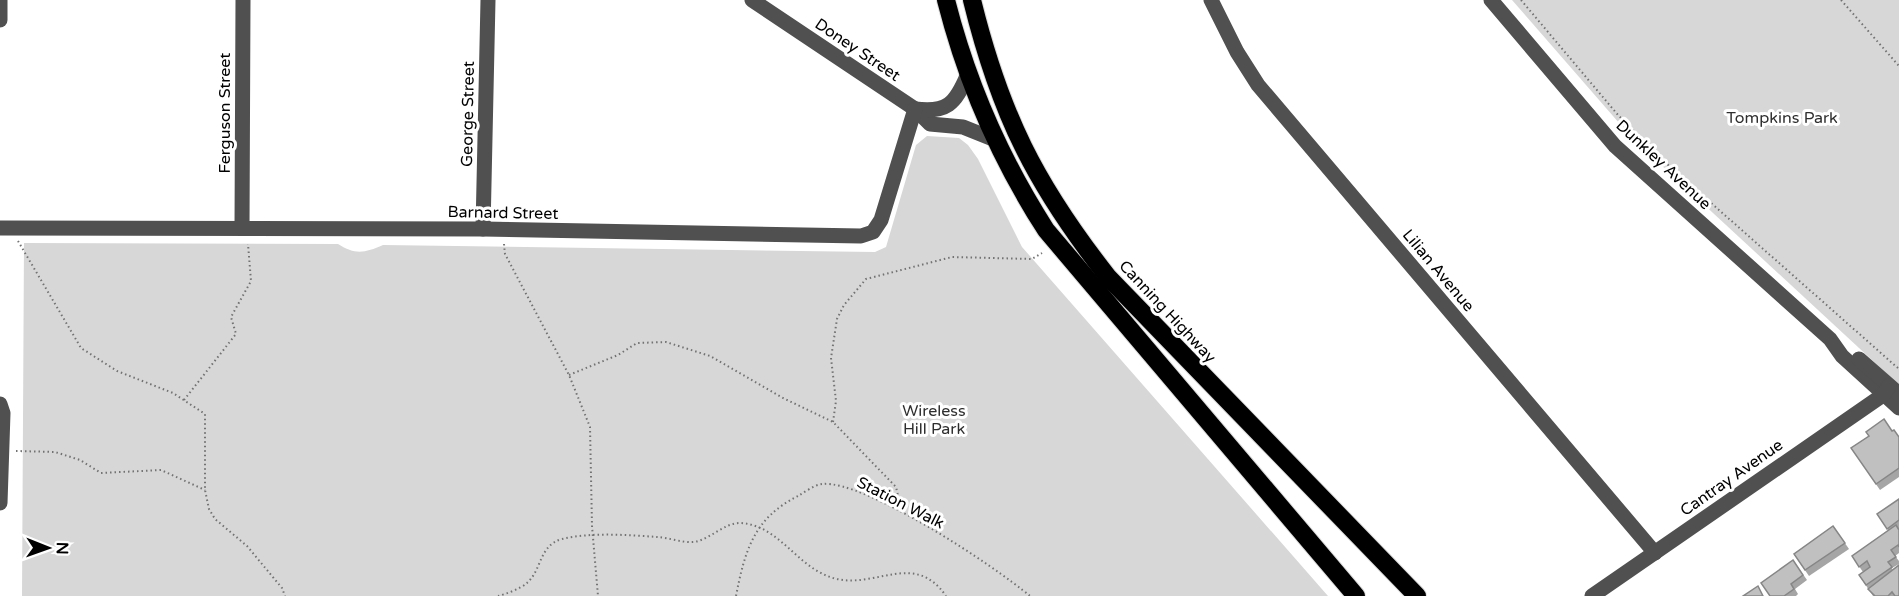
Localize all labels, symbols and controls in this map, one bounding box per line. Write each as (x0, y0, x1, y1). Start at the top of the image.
street label: Doney Street (811, 14, 904, 86)
street label: Ferguson Street (215, 53, 235, 173)
street label: George Street (457, 61, 479, 167)
park label: Tompkins Park (1726, 108, 1838, 128)
street label: Dunkley Avenue (1611, 115, 1715, 214)
street label: Barnard Street (447, 202, 559, 224)
street label: Lilian Avenue (1398, 225, 1478, 316)
street label: Canning Highway (1115, 256, 1220, 368)
park label: Wireless Hill Park (902, 401, 966, 439)
street label: Cantray Avenue (1676, 435, 1787, 521)
street label: Station Walk (854, 472, 948, 534)
north arrow (18, 518, 78, 578)
text: N (52, 542, 72, 555)

